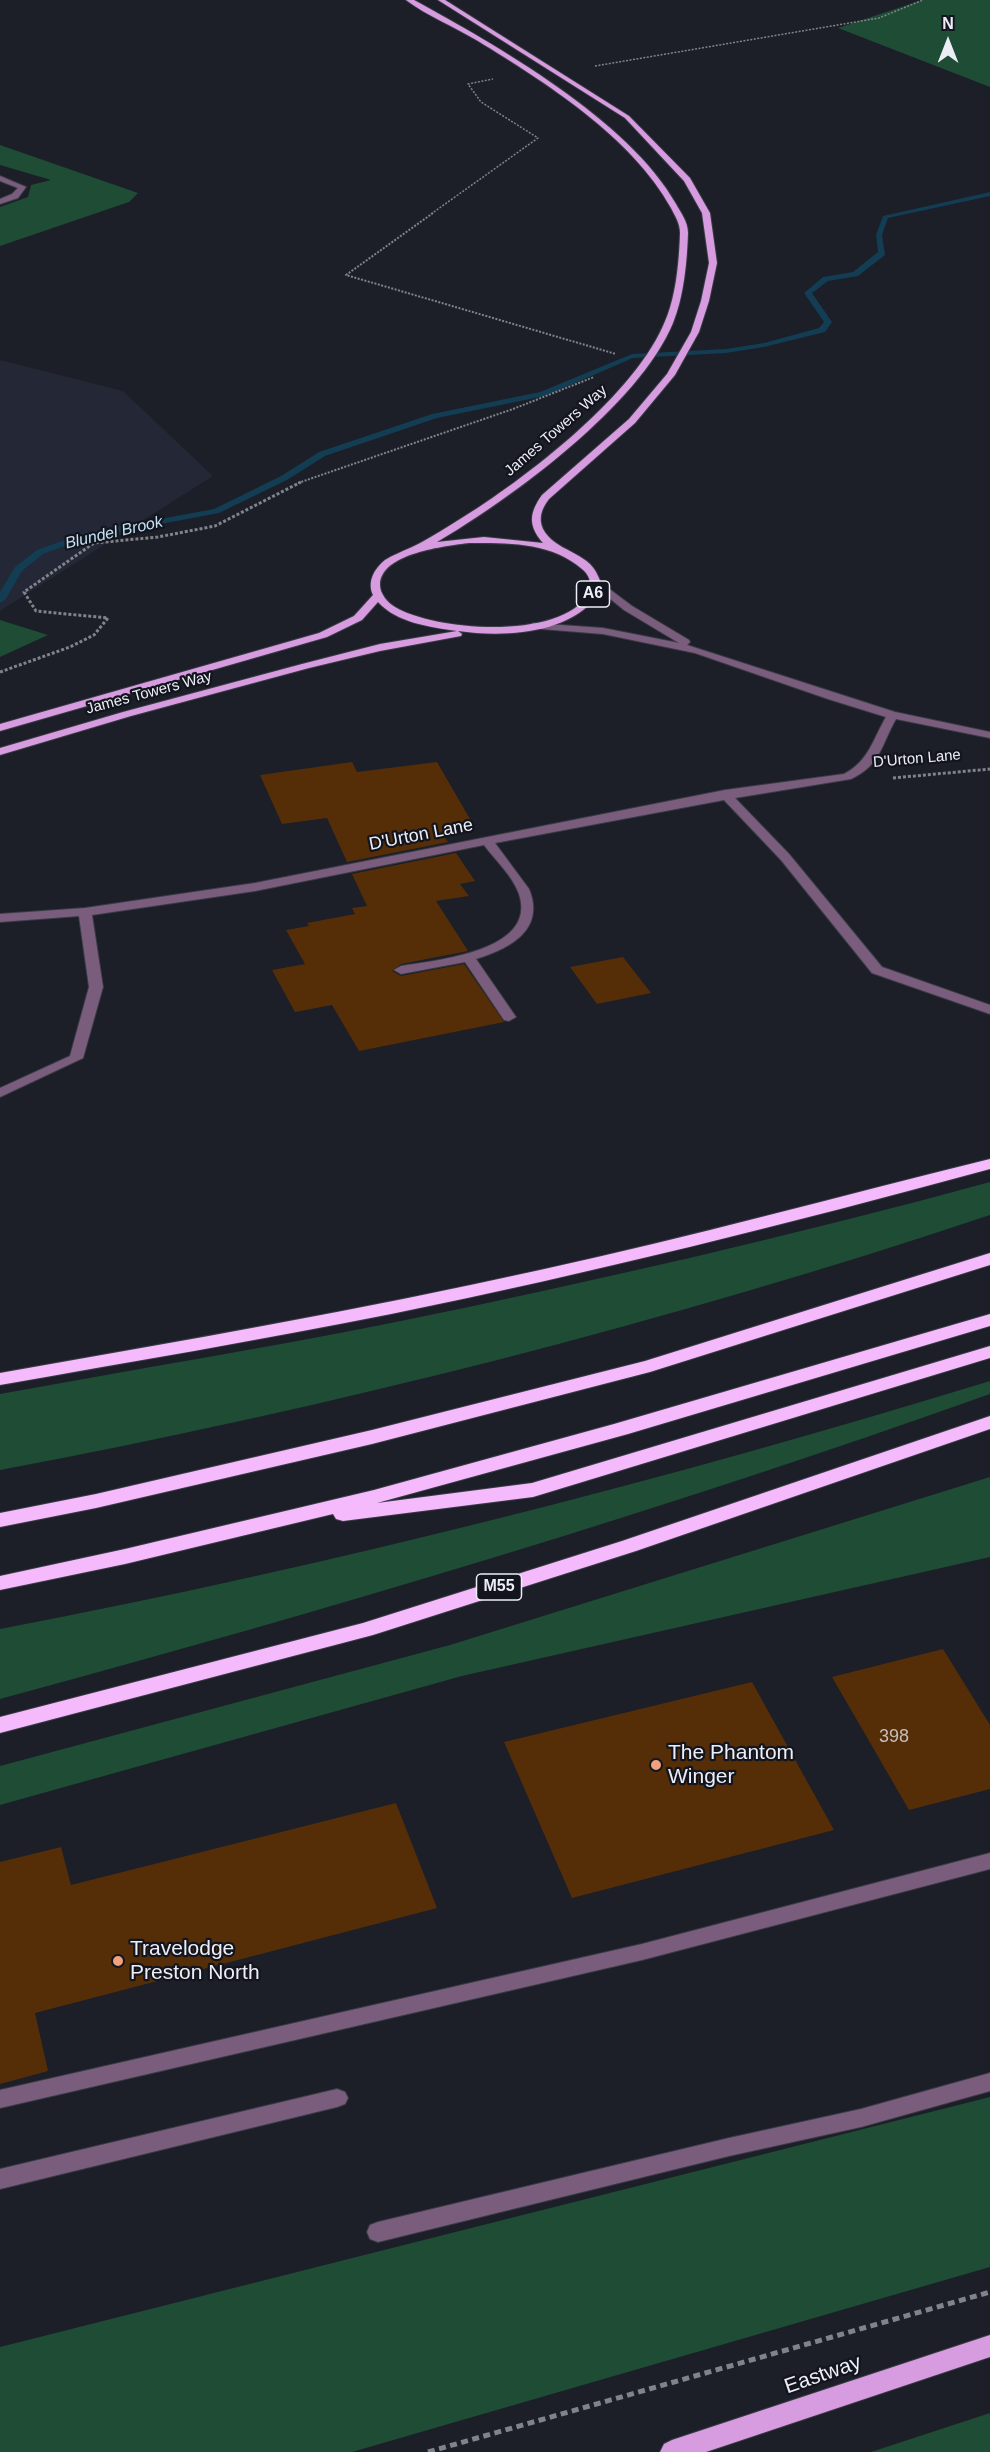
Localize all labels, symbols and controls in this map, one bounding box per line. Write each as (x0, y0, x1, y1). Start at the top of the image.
north arrow (918, 12, 978, 72)
text: N (942, 15, 954, 32)
street label: James Towers Way (501, 382, 611, 480)
water label: Blundel Brook (63, 512, 165, 554)
road number: A6 (576, 581, 610, 607)
street label: James Towers Way (84, 668, 214, 718)
street label: D'Urton Lane (872, 746, 962, 772)
street label: D'Urton Lane (367, 814, 475, 856)
road number: M55 (476, 1574, 522, 1600)
house number: 398 (879, 1726, 909, 1748)
place label: The Phantom Winger (668, 1740, 794, 1790)
marker: The Phantom Winger (649, 1758, 663, 1772)
place label: Travelodge Preston North (130, 1936, 260, 1986)
marker: Travelodge Preston North (111, 1954, 125, 1968)
street label: Eastway (781, 2350, 865, 2400)

